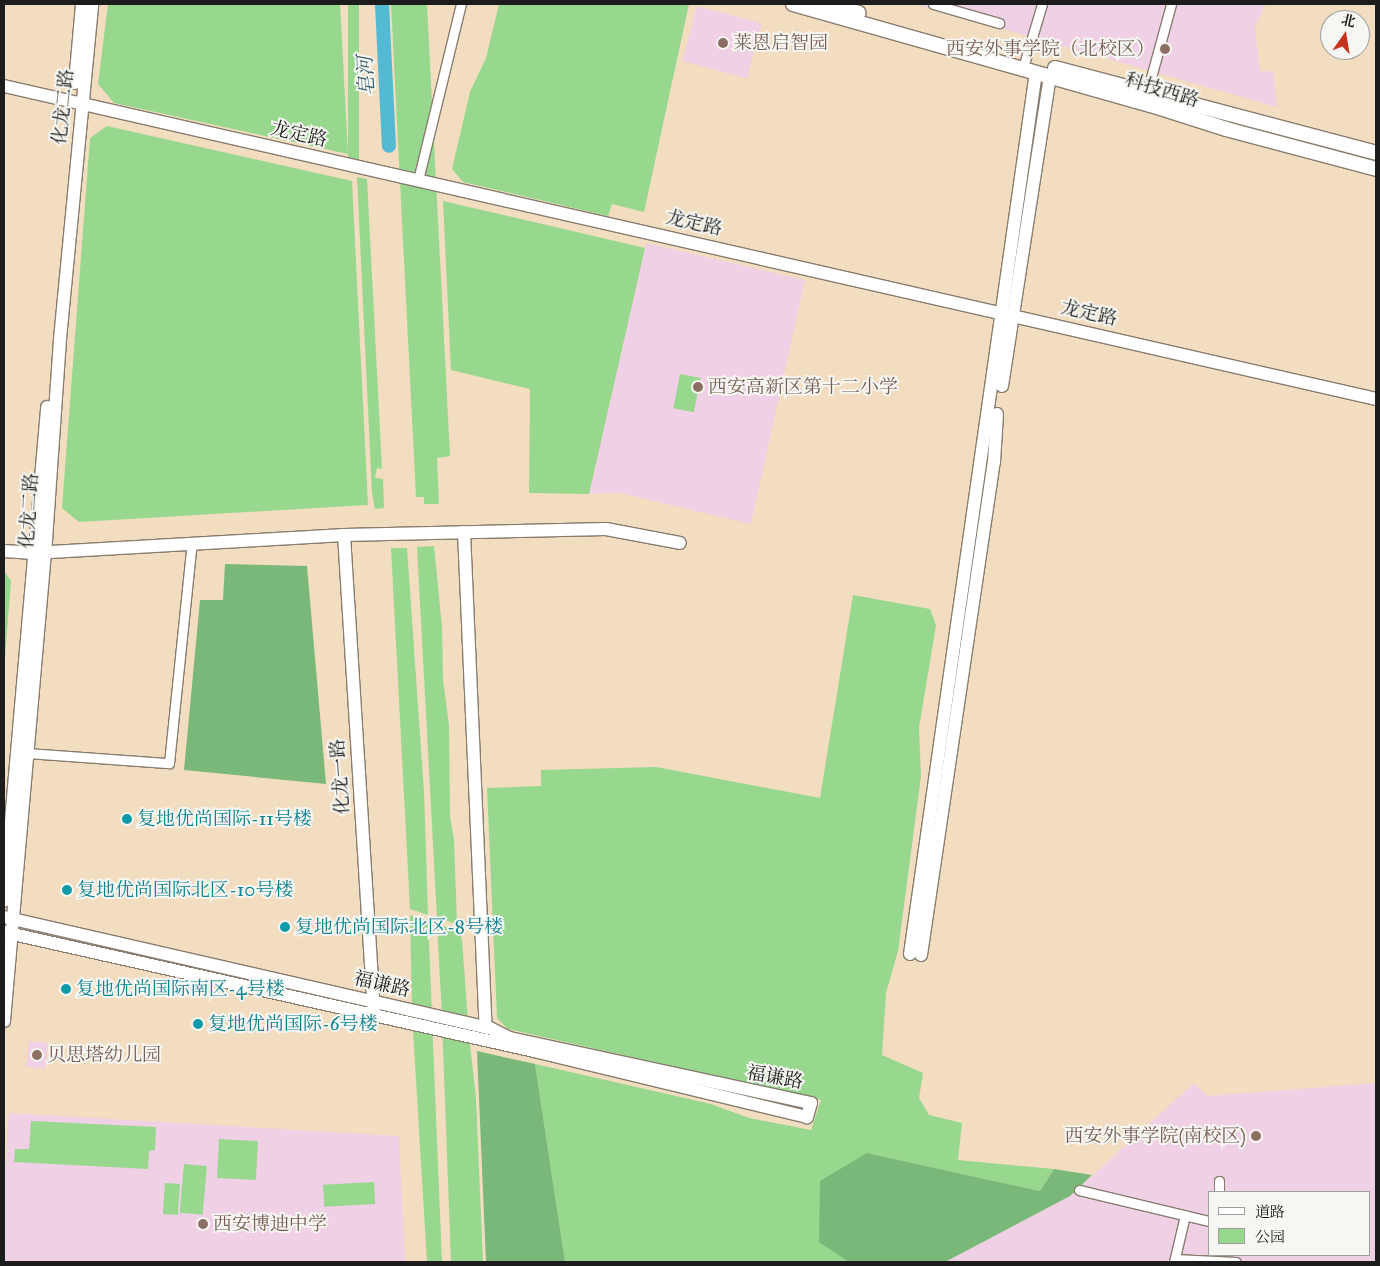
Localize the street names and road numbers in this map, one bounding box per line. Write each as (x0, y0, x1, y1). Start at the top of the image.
street label: 化龙二路 (48, 68, 78, 146)
street label: 科技西路 (1122, 68, 1202, 112)
street label: 龙定路 (269, 116, 329, 152)
street label: 龙定路 (664, 205, 724, 241)
street label: 龙定路 (1059, 295, 1119, 331)
street label: 化龙二路 (15, 472, 43, 550)
street label: 化龙一路 (326, 738, 354, 816)
street label: 福谦路 (352, 966, 412, 1002)
street label: 福谦路 (745, 1061, 805, 1093)

